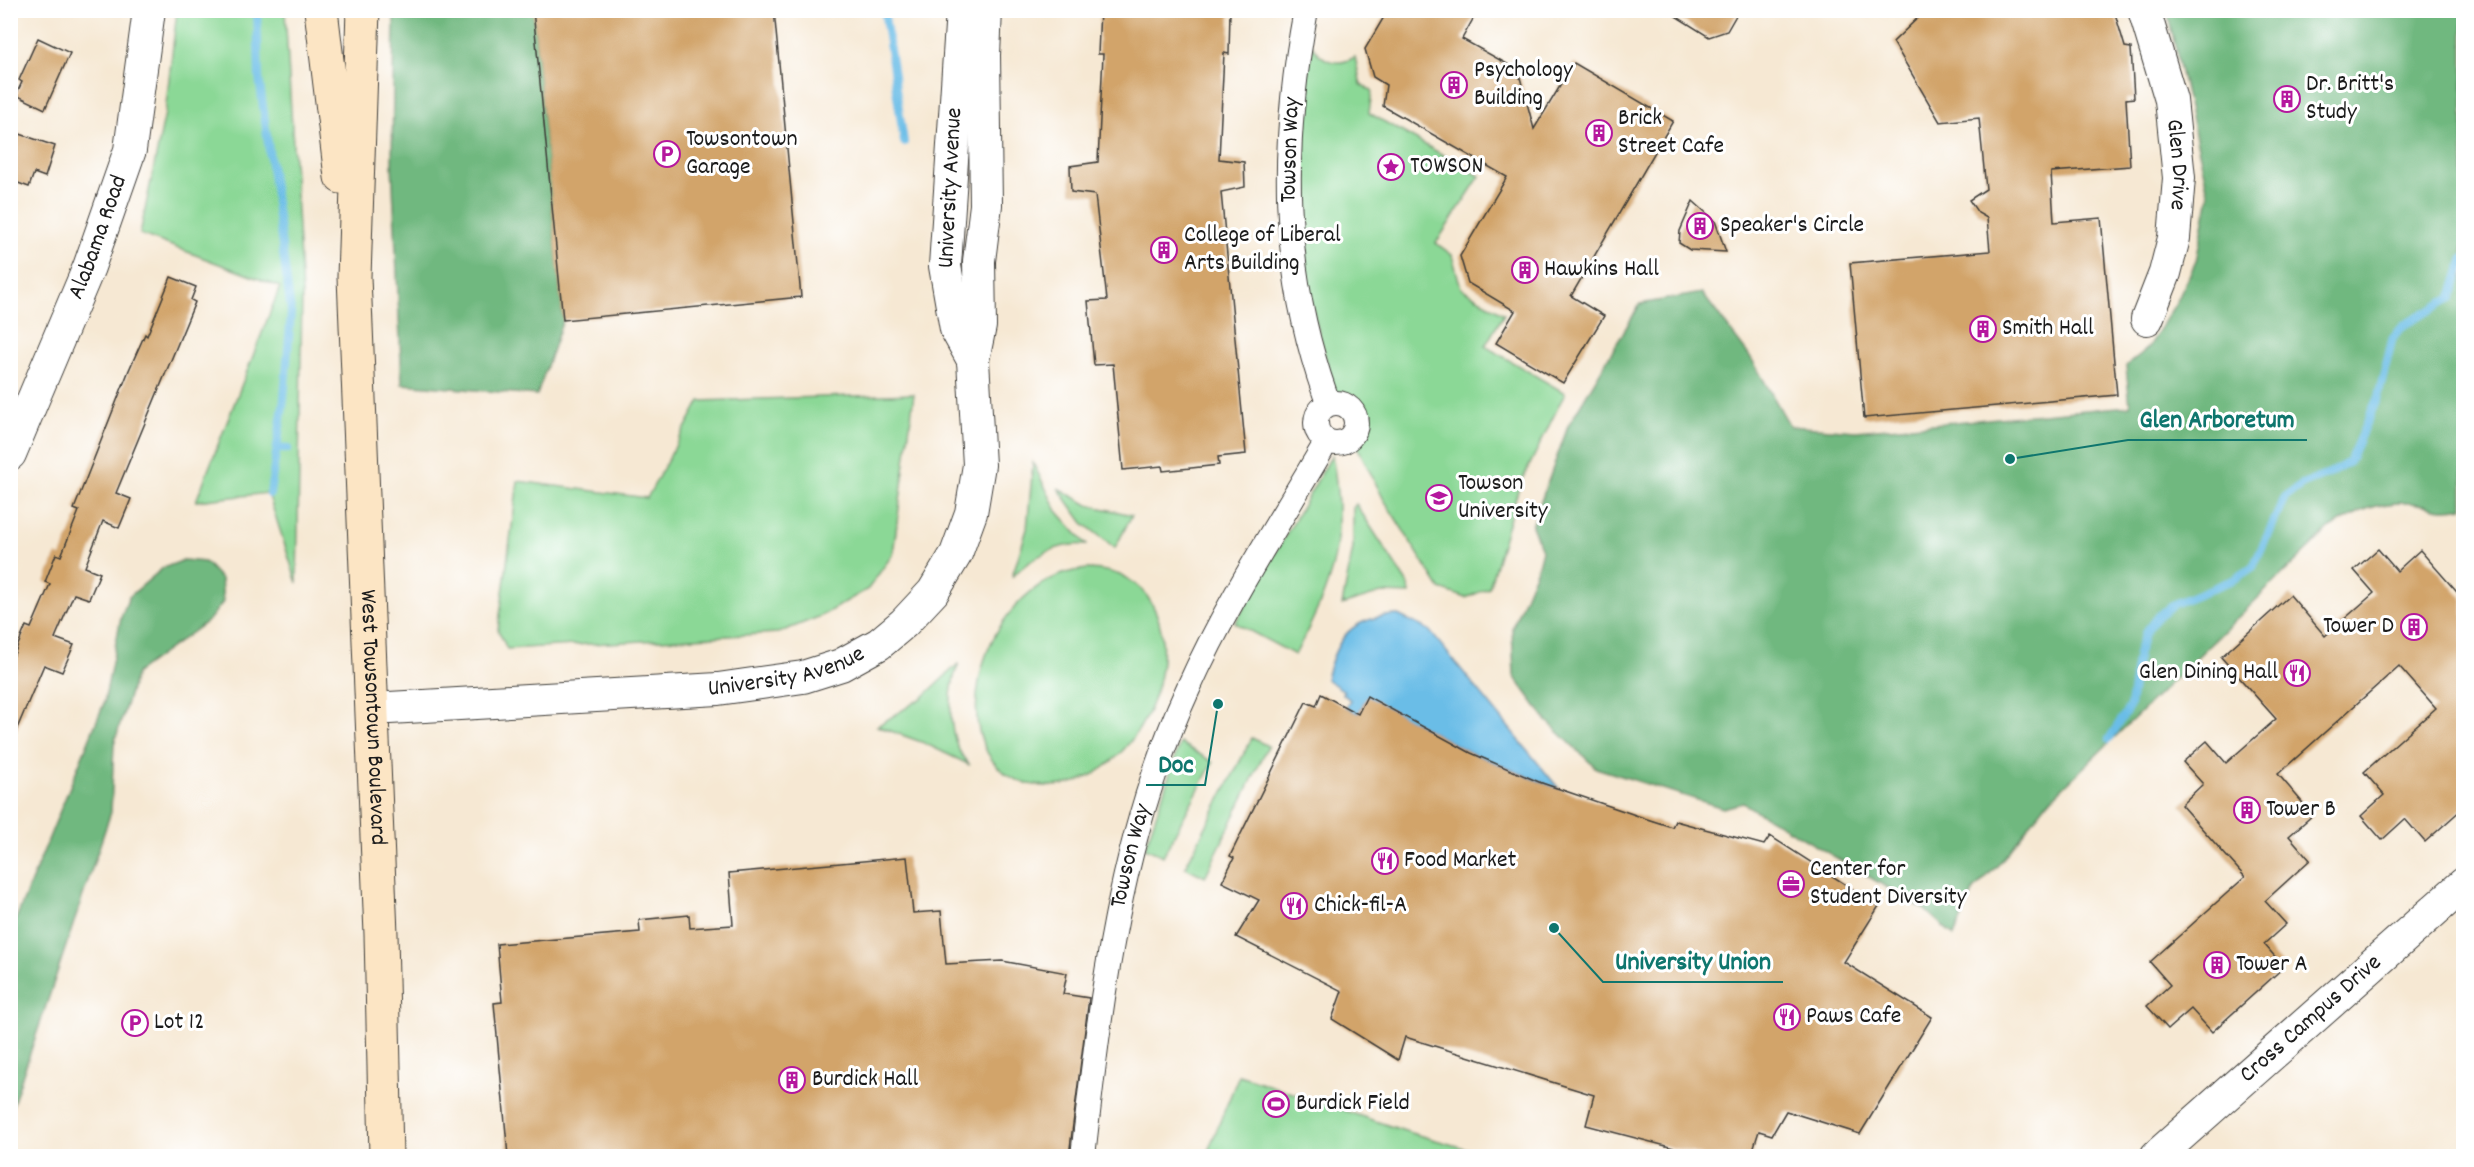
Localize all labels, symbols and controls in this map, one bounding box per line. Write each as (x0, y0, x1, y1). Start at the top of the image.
place label: Psychology Building (1474, 54, 1574, 116)
place label: Dr. Britt's Study (2306, 68, 2394, 130)
building icon: Psychology Building (1439, 70, 1469, 100)
building icon: Dr. Britt's Study (2272, 84, 2302, 114)
street label: Towson Way (1272, 95, 1310, 203)
place label: Brick Street Cafe (1618, 102, 1724, 164)
street label: University Avenue (930, 107, 972, 269)
building icon: Brick Street Cafe (1584, 118, 1614, 148)
street label: Glen Drive (2156, 118, 2196, 212)
place label: Towsontown Garage (686, 123, 798, 185)
parking icon: Towsontown Garage (652, 139, 682, 169)
place label: TOWSON (1410, 150, 1483, 184)
place icon: TOWSON (1376, 152, 1406, 182)
street label: Alabama Road (60, 171, 137, 305)
place label: Speaker's Circle (1720, 209, 1864, 243)
building icon: Speaker's Circle (1685, 211, 1715, 241)
place label: College of Liberal Arts Building (1184, 219, 1341, 281)
building icon: College of Liberal Arts Building (1149, 235, 1179, 265)
place label: Hawkins Hall (1544, 253, 1659, 287)
building icon: Hawkins Hall (1510, 255, 1540, 285)
place label: Smith Hall (2002, 312, 2094, 346)
building icon: Smith Hall (1968, 314, 1998, 344)
callout: Glen Arboretum (2128, 396, 2307, 440)
text: Glen Arboretum (2139, 403, 2295, 440)
place label: Towson University (1458, 467, 1549, 529)
school or university icon: Towson University (1424, 483, 1454, 513)
street label: West Towsontown Boulevard (350, 589, 394, 846)
place label: Tower D (2323, 610, 2394, 644)
building icon: Tower D (2399, 612, 2429, 642)
street label: University Avenue (707, 638, 871, 707)
place label: Glen Dining Hall (2139, 656, 2278, 690)
restaurant icon: Glen Dining Hall (2282, 658, 2312, 688)
callout: Doc (1146, 741, 1205, 785)
text: Doc (1158, 748, 1194, 785)
place label: Tower B (2266, 793, 2336, 827)
building icon: Tower B (2232, 795, 2262, 825)
street label: Towson Way (1102, 799, 1161, 911)
place label: Food Market (1404, 844, 1516, 878)
restaurant icon: Food Market (1370, 846, 1400, 876)
place label: Center for Student Diversity (1810, 853, 1968, 915)
office icon: Center for Student Diversity (1776, 869, 1806, 899)
place label: Chick-fil-A (1314, 889, 1407, 923)
restaurant icon: Chick-fil-A (1279, 891, 1309, 921)
callout: University Union (1603, 938, 1783, 982)
text: University Union (1615, 945, 1771, 982)
street label: Cross Campus Drive (2233, 947, 2390, 1092)
place label: Tower A (2236, 948, 2308, 982)
building icon: Tower A (2202, 950, 2232, 980)
place label: Paws Cafe (1806, 1000, 1901, 1034)
restaurant icon: Paws Cafe (1772, 1002, 1802, 1032)
place label: Lot 12 (154, 1006, 205, 1040)
parking icon: Lot 12 (120, 1008, 150, 1038)
place label: Burdick Hall (812, 1063, 919, 1097)
building icon: Burdick Hall (777, 1065, 807, 1095)
place label: Burdick Field (1296, 1087, 1410, 1121)
sports icon: Burdick Field (1261, 1089, 1291, 1119)

